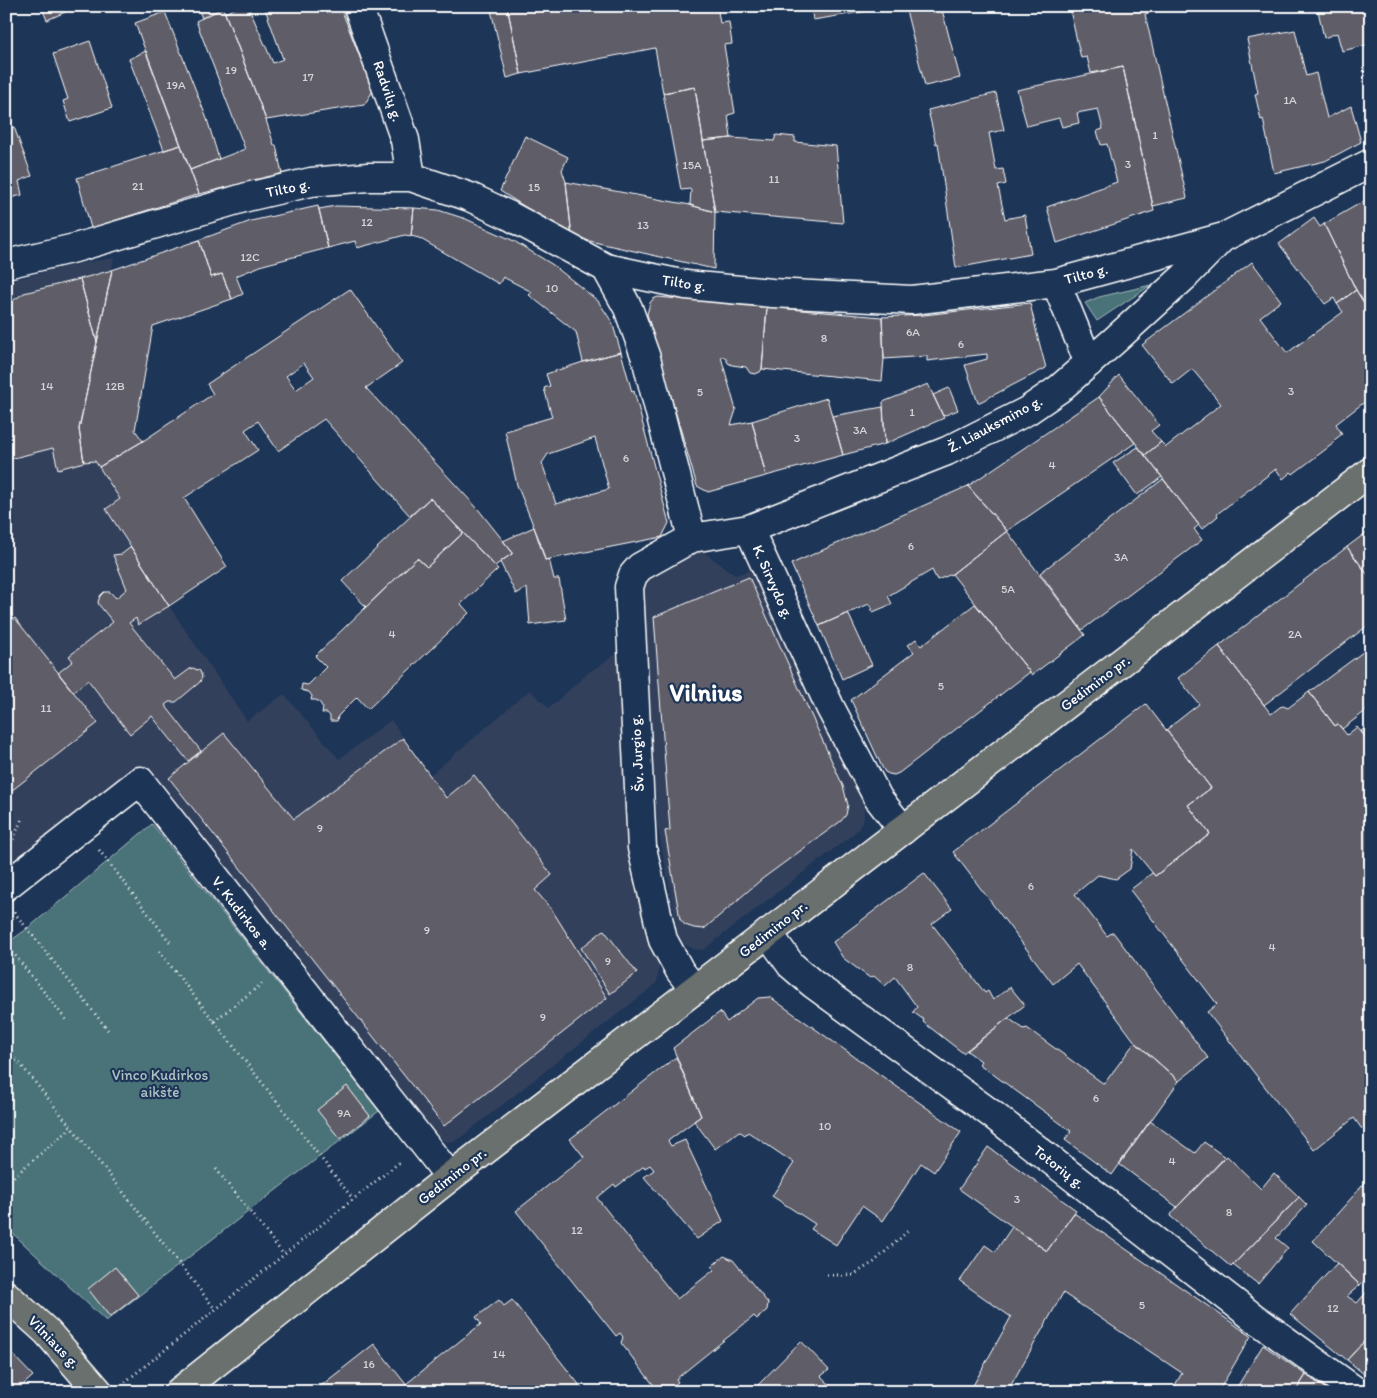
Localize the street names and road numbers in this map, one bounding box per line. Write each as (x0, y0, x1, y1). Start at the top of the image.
street label: Radvilų g. (369, 58, 407, 124)
street label: Tilto g. (264, 175, 312, 201)
street label: Tilto g. (1062, 260, 1110, 288)
street label: Tilto g. (661, 271, 707, 295)
street label: Ž. Liauksmino g. (945, 392, 1045, 456)
street label: K. Sirvydo g. (749, 542, 797, 622)
street label: Gedimino pr. (1057, 651, 1133, 715)
street label: Šv. Jurgio g. (626, 714, 648, 792)
street label: V. Kudirkos a. (208, 873, 276, 953)
street label: Gedimino pr. (735, 897, 811, 961)
street label: Totorių g. (1030, 1141, 1088, 1193)
street label: Gedimino pr. (414, 1144, 490, 1208)
street label: Vilniaus g. (24, 1312, 84, 1372)

